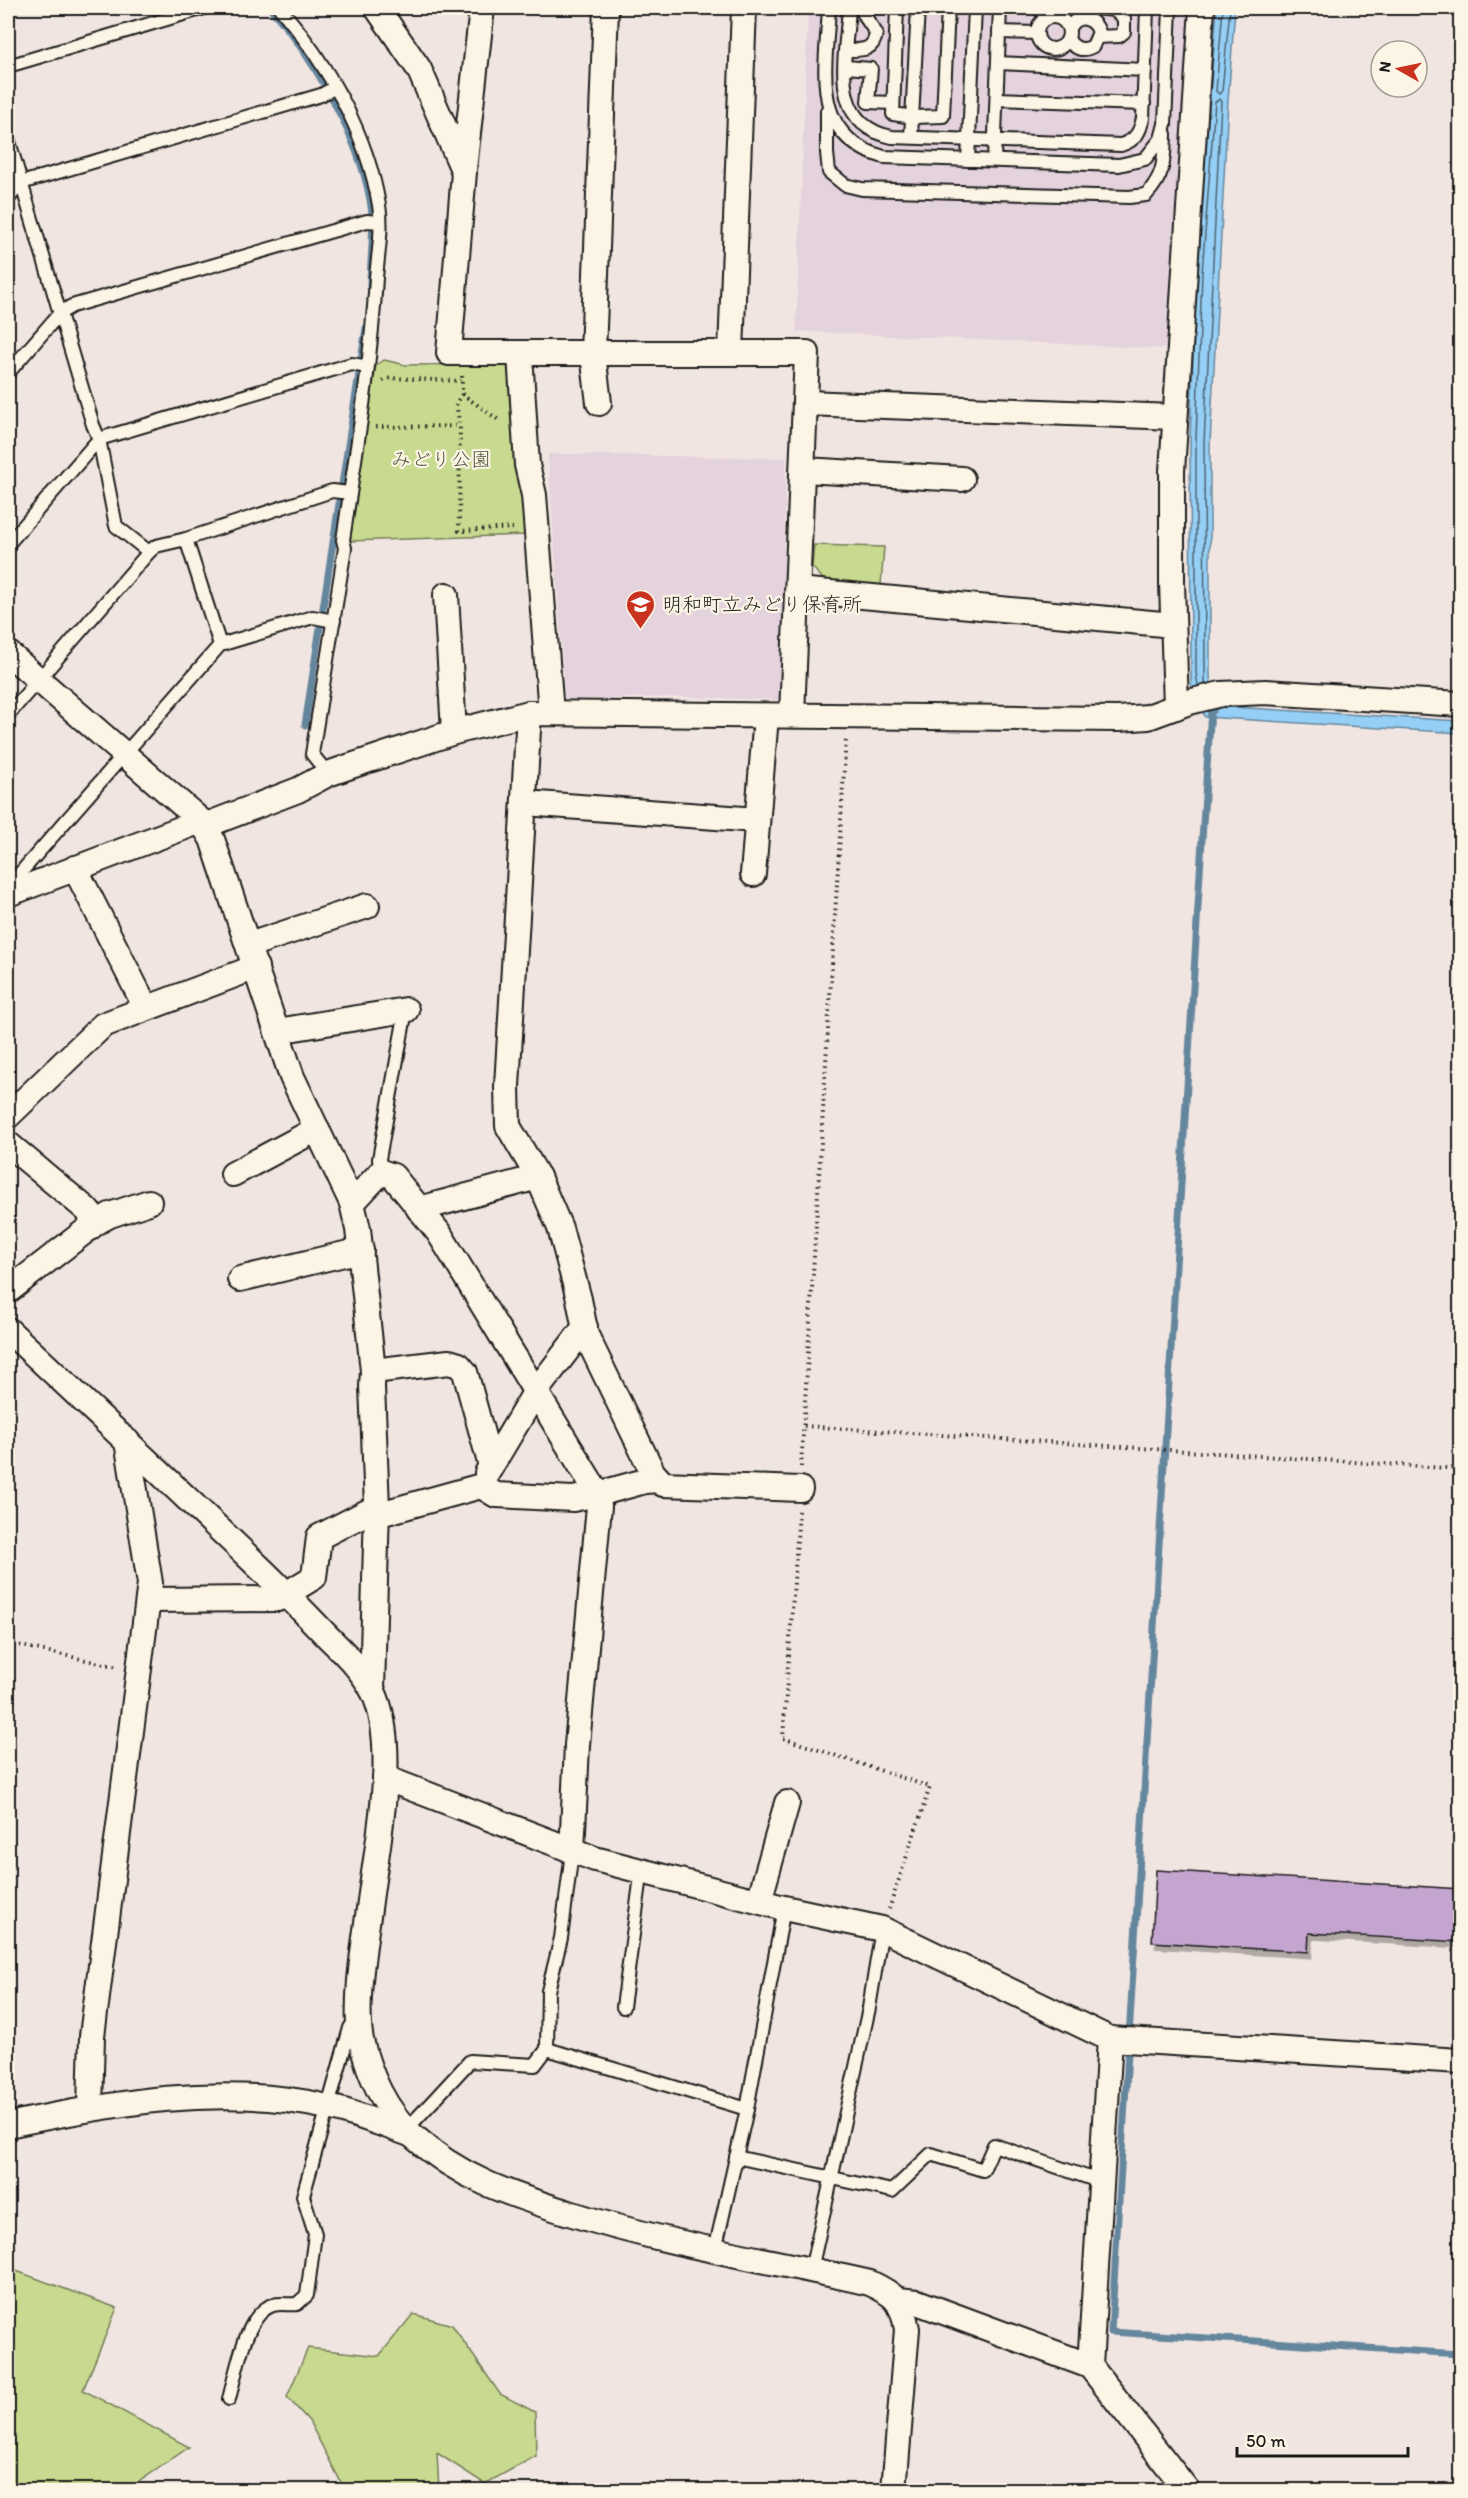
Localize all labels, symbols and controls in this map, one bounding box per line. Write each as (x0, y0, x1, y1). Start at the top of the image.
north arrow (1369, 39, 1429, 99)
text: N (1374, 60, 1395, 74)
park label: みどり公園 (391, 447, 491, 471)
school or university icon: 明和町立みどり保育所 (625, 588, 657, 630)
place label: 明和町立みどり保育所 (662, 592, 862, 616)
scale bar (1237, 2420, 1408, 2458)
text: 50 m (1246, 2430, 1286, 2452)

